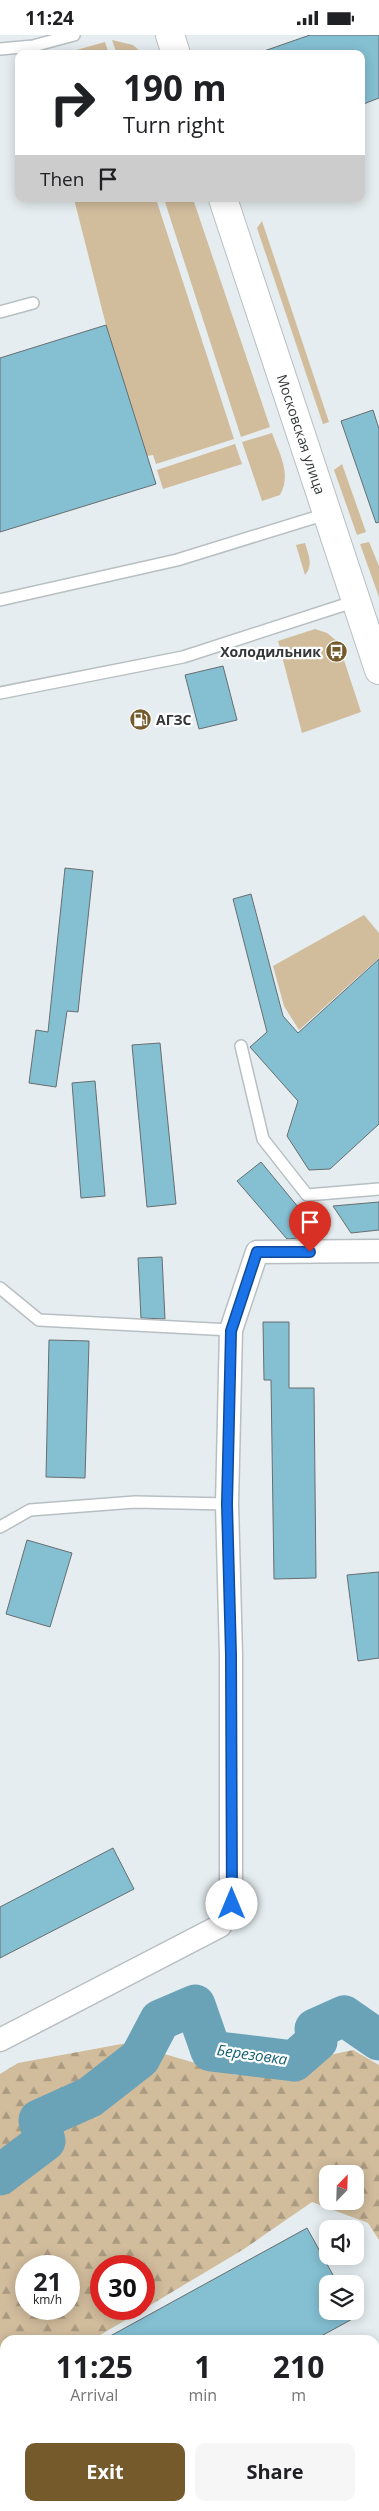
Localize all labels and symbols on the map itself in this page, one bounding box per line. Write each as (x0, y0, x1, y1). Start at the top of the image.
street label: Московская улица (273, 372, 330, 497)
bus stop icon: Холодильник (325, 640, 349, 664)
place label: Холодильник (220, 642, 321, 661)
fuel station icon: АГЗС (128, 708, 152, 732)
place label: АГЗС (156, 710, 192, 729)
pin (289, 1201, 331, 1252)
position arrow (205, 1877, 257, 1929)
water label: Березовка (216, 2039, 289, 2069)
north arrow (319, 2165, 364, 2210)
speed limit sign: 30 (90, 2255, 155, 2320)

